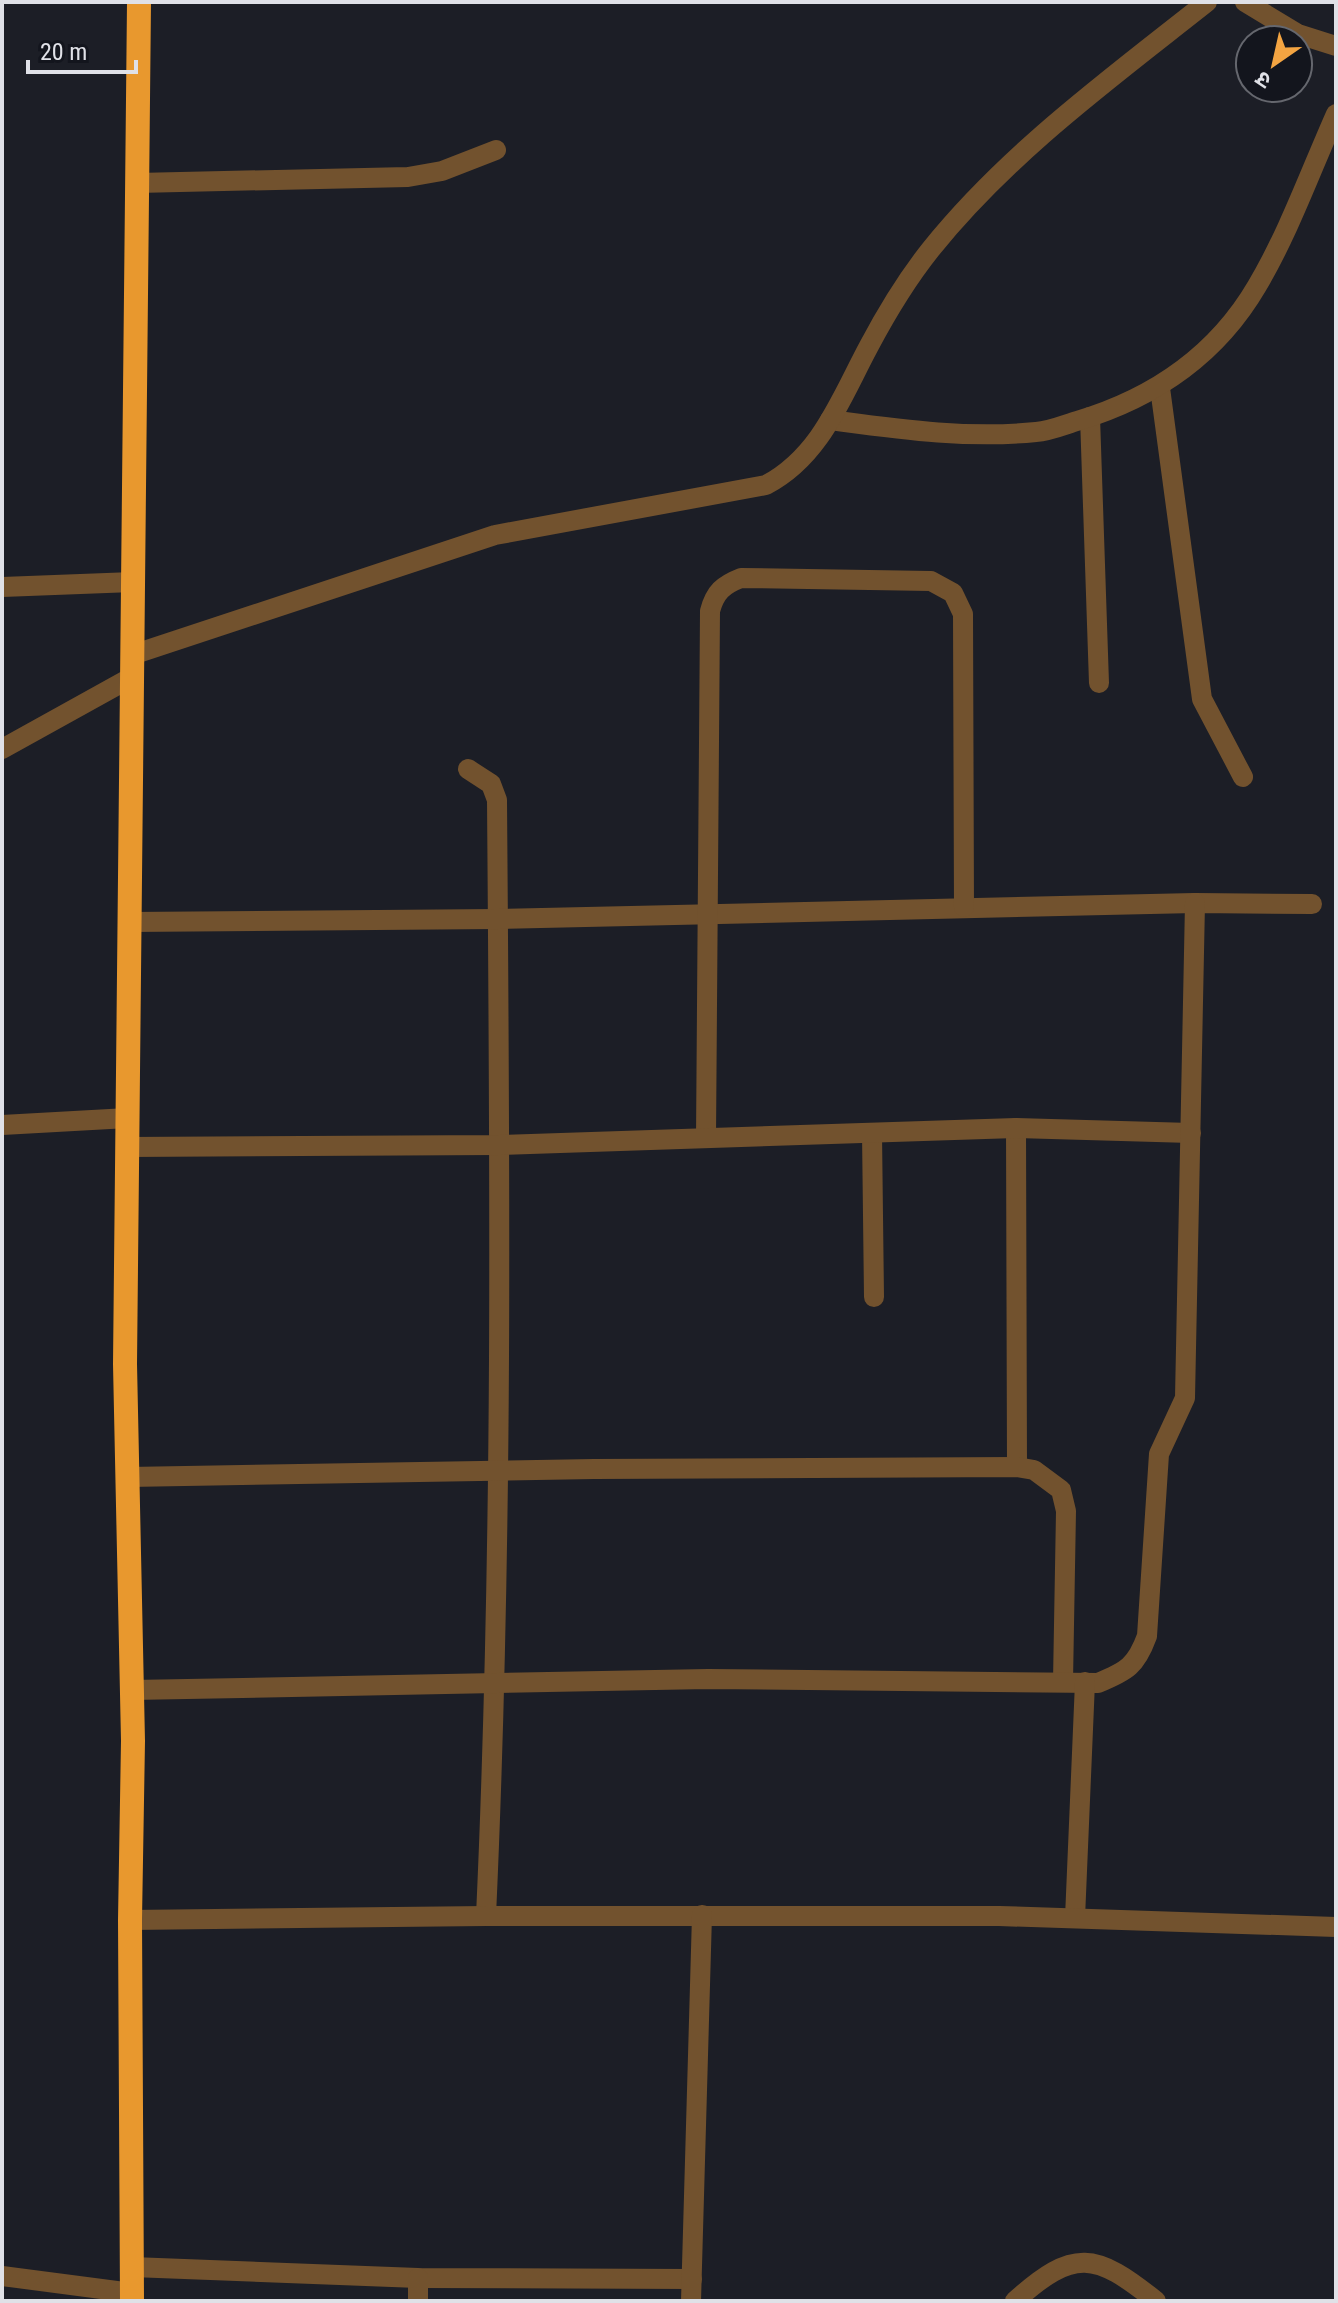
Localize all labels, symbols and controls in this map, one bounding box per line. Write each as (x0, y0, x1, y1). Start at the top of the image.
scale bar (28, 24, 136, 74)
north arrow (1234, 24, 1314, 104)
text: 20 m (40, 38, 87, 66)
text: उ (1250, 66, 1275, 94)

